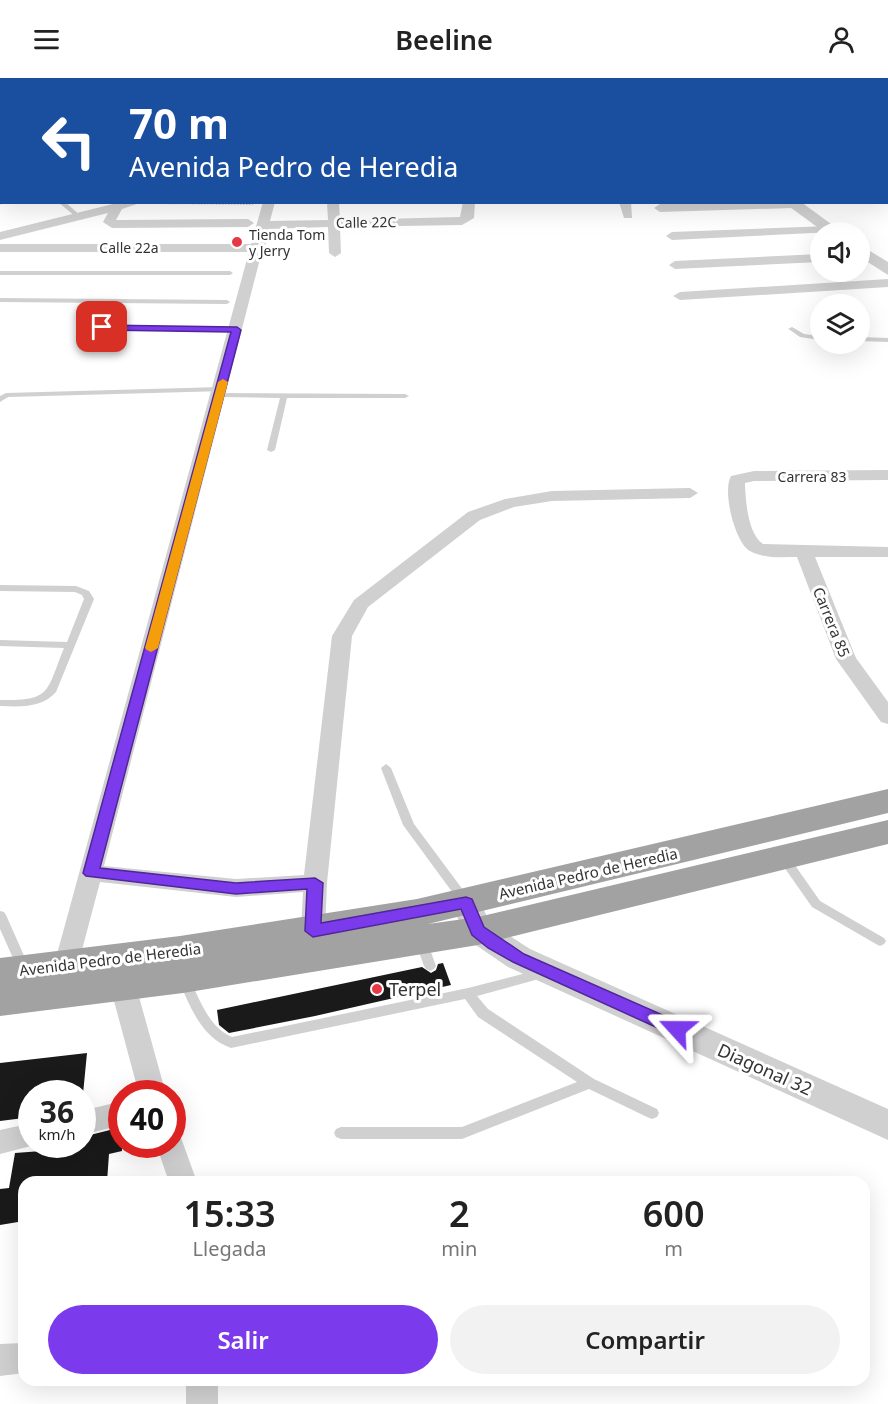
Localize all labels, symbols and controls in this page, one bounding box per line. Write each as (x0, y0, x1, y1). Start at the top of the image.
text: Beeline (395, 21, 493, 58)
icon: menu (30, 23, 63, 56)
icon: person (825, 23, 858, 56)
text: 70 m (129, 94, 229, 151)
icon: left (30, 102, 108, 180)
text: Avenida Pedro de Heredia (129, 148, 458, 185)
street label: Calle 22C (336, 212, 396, 232)
map controls (810, 222, 870, 354)
button: sound (810, 222, 870, 282)
place label: Tienda Tom y Jerry (249, 225, 325, 260)
marker: Tienda Tom y Jerry (230, 235, 244, 249)
street label: Calle 22a (99, 238, 159, 257)
button: layers (810, 294, 870, 354)
pin (76, 301, 127, 352)
icon: arrive (85, 310, 118, 343)
street label: Carrera 83 (778, 467, 846, 486)
street label: Carrera 85 (809, 584, 855, 660)
street label: Avenida Pedro de Heredia (497, 843, 679, 903)
street label: Avenida Pedro de Heredia (18, 938, 202, 980)
place label: Terpel (389, 977, 441, 1001)
marker: Terpel (370, 982, 384, 996)
position arrow (645, 997, 709, 1061)
street label: Diagonal 32 (714, 1038, 816, 1100)
speed limit sign: 40 (108, 1080, 186, 1158)
text: 36 (40, 1091, 74, 1132)
text: km/h (39, 1124, 75, 1144)
text: 15:33 (183, 1189, 276, 1238)
text: 2 (449, 1189, 470, 1238)
text: 600 (643, 1189, 705, 1238)
text: Llegada (193, 1235, 267, 1262)
text: min (441, 1235, 477, 1262)
text: m (664, 1235, 683, 1262)
button: Salir (48, 1305, 438, 1374)
button: Compartir (450, 1305, 840, 1374)

